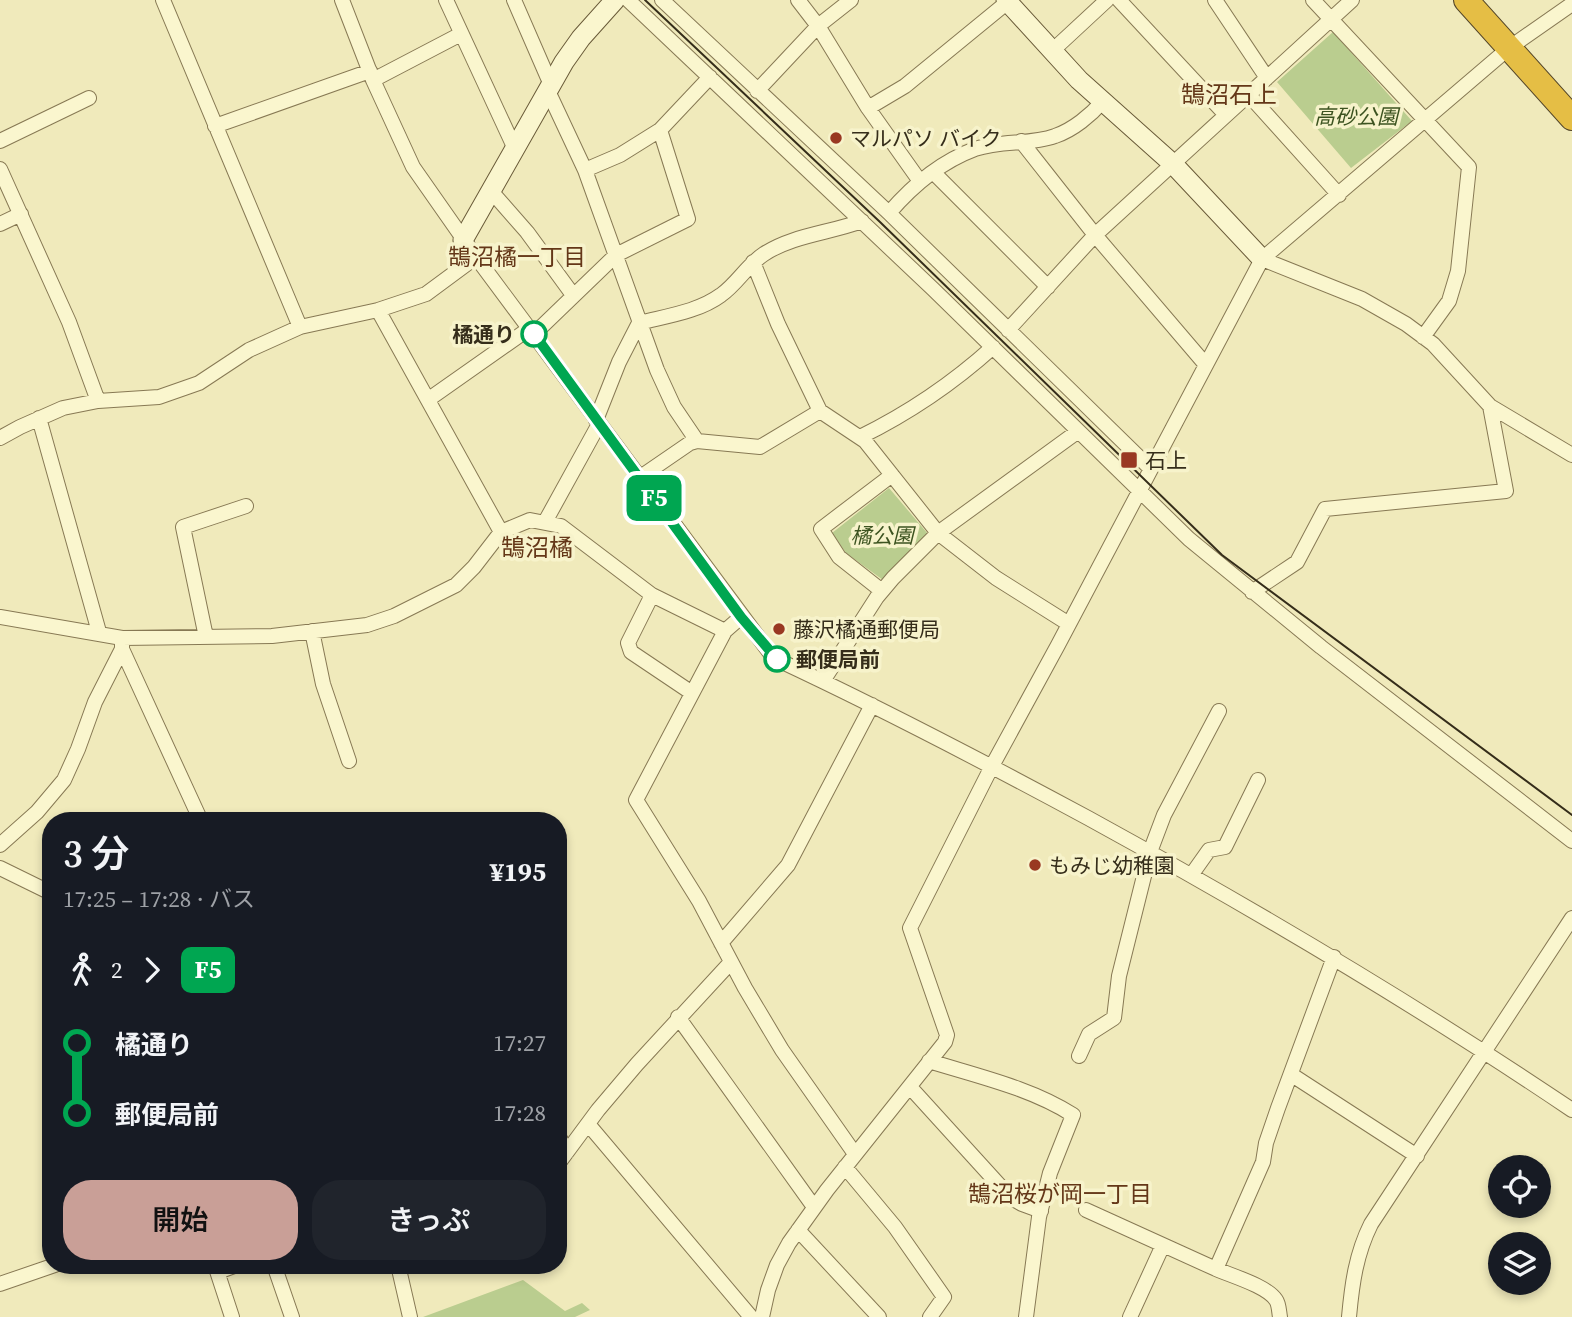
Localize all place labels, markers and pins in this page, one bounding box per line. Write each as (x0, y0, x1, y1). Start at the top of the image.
place label: マルパソ バイク (850, 124, 1001, 153)
marker: マルパソ バイク (828, 130, 844, 146)
place label: 橘通り (452, 320, 515, 349)
marker: 橘通り (521, 321, 547, 347)
place label: 石上 (1145, 446, 1187, 475)
marker: 石上 (1119, 450, 1139, 470)
place label: 藤沢橘通郵便局 (793, 615, 940, 644)
marker: 藤沢橘通郵便局 (771, 621, 787, 637)
place label: 郵便局前 (796, 645, 880, 674)
marker: 郵便局前 (764, 646, 790, 672)
place label: もみじ幼稚園 (1049, 851, 1175, 880)
marker: もみじ幼稚園 (1027, 857, 1043, 873)

